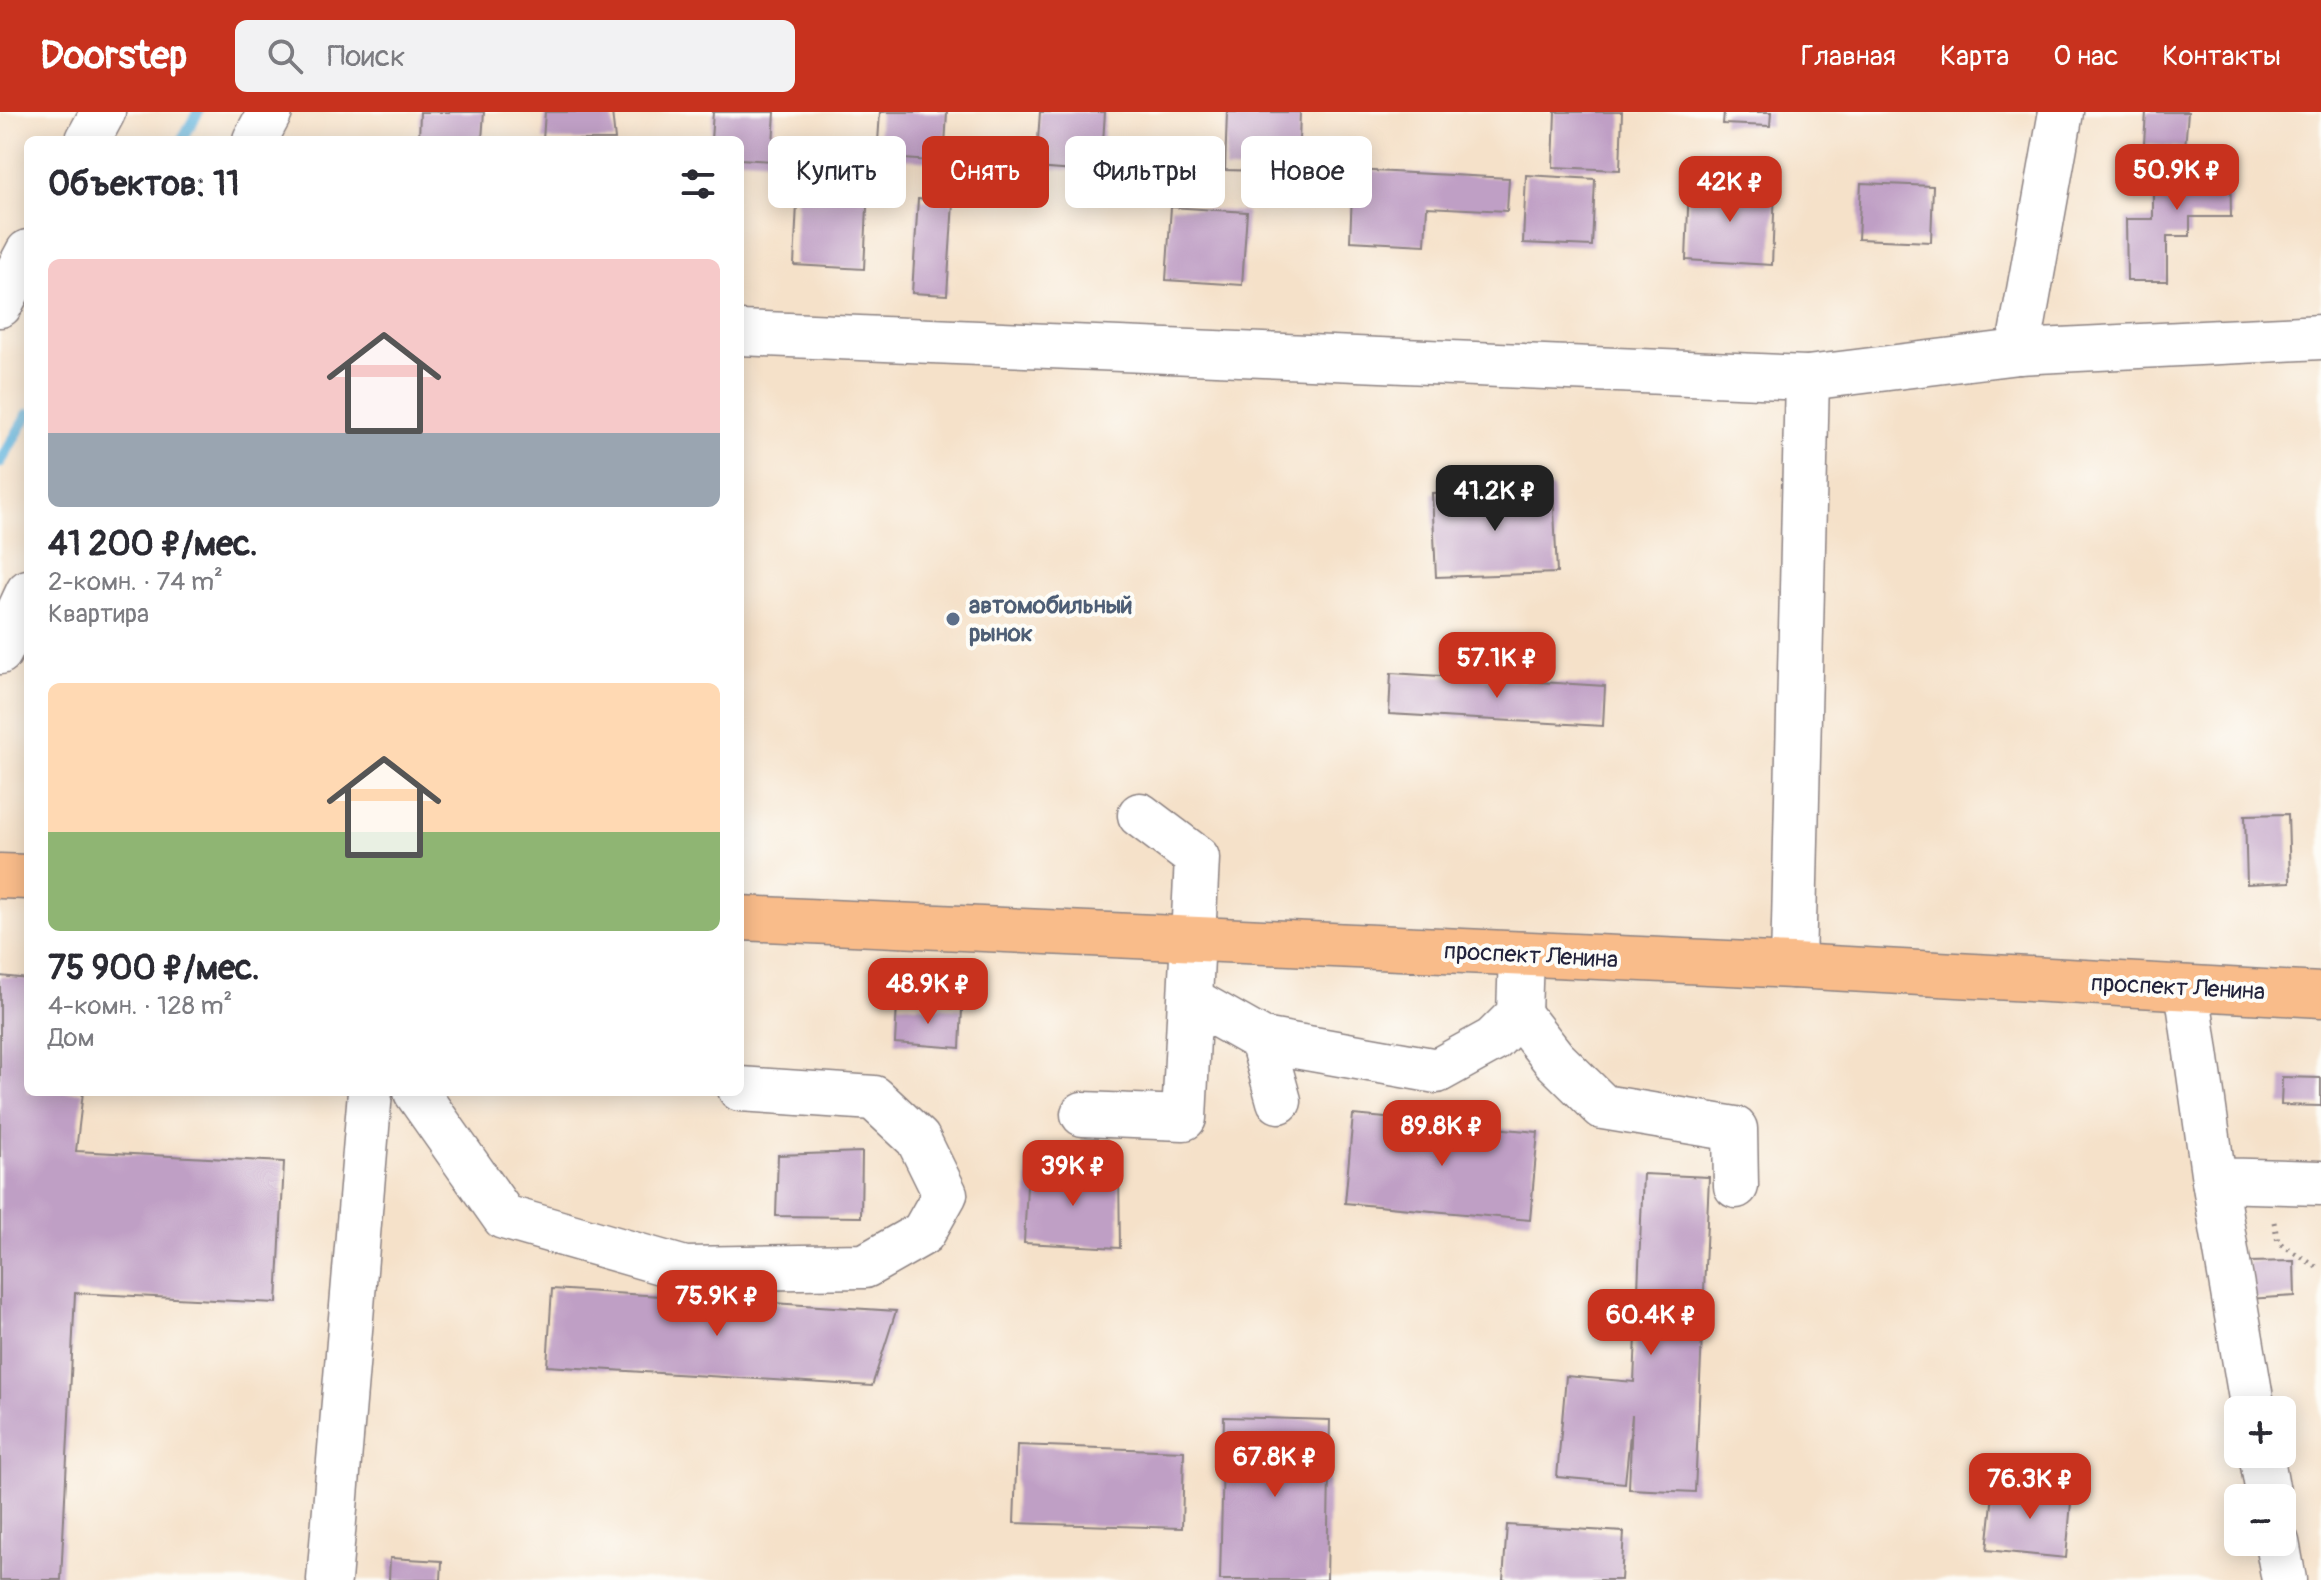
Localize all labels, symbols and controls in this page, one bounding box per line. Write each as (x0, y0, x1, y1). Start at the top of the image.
search box (235, 20, 795, 92)
text: Doorstep (40, 32, 187, 80)
icon: search (263, 34, 307, 78)
text: Поиск (327, 38, 405, 75)
text: Главная (1801, 39, 1896, 74)
text: Карта (1940, 39, 2009, 74)
text: О нас (2053, 39, 2118, 74)
text: Контакты (2162, 39, 2281, 74)
chip: Купить (768, 136, 906, 208)
chip: Снять (922, 136, 1049, 208)
chip: Фильтры (1065, 136, 1225, 208)
chip: Новое (1241, 136, 1372, 208)
pin: 50.9K ₽ (2103, 144, 2251, 212)
text: 50.9K ₽ (2133, 154, 2221, 186)
pin: 42K ₽ (1674, 156, 1786, 224)
icon: filters (676, 162, 720, 206)
text: Объектов: 11 (48, 163, 240, 206)
text: 42K ₽ (1697, 166, 1763, 198)
icon: home (312, 311, 456, 455)
pin: 41.2K ₽ (1421, 465, 1569, 533)
text: 41.2K ₽ (1454, 475, 1536, 507)
text: 41 200 ₽/мес. (48, 523, 258, 566)
text: 2-комн. · 74 m² (48, 566, 223, 598)
place label: автомобильный рынок (969, 591, 1133, 648)
text: Квартира (48, 598, 149, 630)
marker: автомобильный рынок (944, 610, 962, 628)
pin: 57.1K ₽ (1423, 632, 1571, 700)
text: 57.1K ₽ (1457, 642, 1537, 674)
icon: home (312, 735, 456, 879)
street label: проспект Ленина (1443, 936, 1619, 975)
text: 75 900 ₽/мес. (48, 947, 260, 990)
pin: 48.9K ₽ (854, 958, 1002, 1026)
text: 48.9K ₽ (886, 968, 970, 1000)
street label: проспект Ленина (2090, 968, 2266, 1007)
text: 4-комн. · 128 m² (48, 990, 232, 1022)
text: Дом (48, 1022, 95, 1054)
pin: 89.8K ₽ (1368, 1100, 1516, 1168)
text: 89.8K ₽ (1401, 1110, 1483, 1142)
pin: 39K ₽ (1017, 1140, 1129, 1208)
text: 39K ₽ (1041, 1150, 1105, 1182)
pin: 75.9K ₽ (643, 1270, 791, 1338)
text: 75.9K ₽ (675, 1280, 759, 1312)
pin: 60.4K ₽ (1577, 1289, 1725, 1357)
text: 60.4K ₽ (1606, 1299, 1696, 1331)
map controls (2224, 1396, 2296, 1556)
button: + (2224, 1396, 2296, 1468)
pin: 67.8K ₽ (1201, 1431, 1349, 1499)
text: 67.8K ₽ (1233, 1441, 1317, 1473)
pin: 76.3K ₽ (1956, 1453, 2104, 1521)
text: 76.3K ₽ (1987, 1463, 2073, 1495)
button: − (2224, 1484, 2296, 1556)

